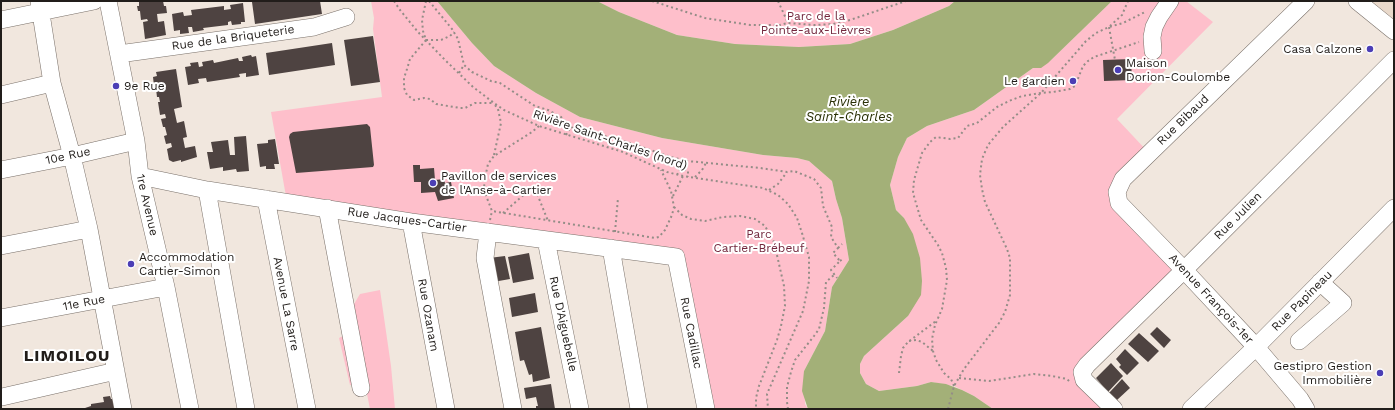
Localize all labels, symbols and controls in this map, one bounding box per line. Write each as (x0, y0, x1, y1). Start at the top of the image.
park label: Parc de la Pointe-aux-Lièvres (761, 9, 871, 37)
street label: Rue de la Briqueterie (171, 22, 295, 54)
place label: Casa Calzone (1283, 42, 1362, 56)
marker: Casa Calzone (1365, 44, 1375, 54)
place label: Maison Dorion-Coulombe (1126, 56, 1230, 84)
marker: Maison Dorion-Coulombe (1113, 65, 1123, 75)
place label: Le gardien (1004, 74, 1065, 88)
marker: Le gardien (1068, 76, 1078, 86)
place label: 9e Rue (124, 79, 165, 93)
marker: 9e Rue (111, 81, 121, 91)
street label: Rue Bibaud (1154, 92, 1212, 148)
water label: Rivière Saint-Charles (806, 94, 892, 125)
street label: Rivière Saint-Charles (nord) (531, 107, 689, 173)
street label: 10e Rue (44, 144, 92, 168)
place label: Pavillon de services de l'Anse-à-Cartier (441, 169, 556, 197)
street label: 1re Avenue (133, 173, 161, 237)
marker: Pavillon de services de l'Anse-à-Cartier (428, 178, 438, 188)
street label: Rue Julien (1211, 189, 1265, 243)
street label: Rue Jacques-Cartier (346, 205, 468, 235)
park label: Parc Cartier-Brébeuf (714, 227, 804, 255)
place label: Accommodation Cartier-Simon (139, 250, 234, 278)
street label: Avenue François-1er (1166, 251, 1256, 347)
street label: Avenue La Sarre (270, 256, 302, 352)
marker: Accommodation Cartier-Simon (126, 259, 136, 269)
street label: Rue Papineau (1269, 268, 1335, 334)
street label: Rue D'Aiguebelle (546, 275, 580, 373)
street label: Rue Ozanam (414, 277, 442, 353)
street label: 11e Rue (62, 292, 106, 314)
street label: Rue Cadillac (677, 296, 705, 370)
district label: LIMOILOU (24, 346, 110, 366)
place label: Gestipro Gestion Immobilière (1274, 359, 1372, 387)
marker: Gestipro Gestion Immobilière (1375, 368, 1385, 378)

